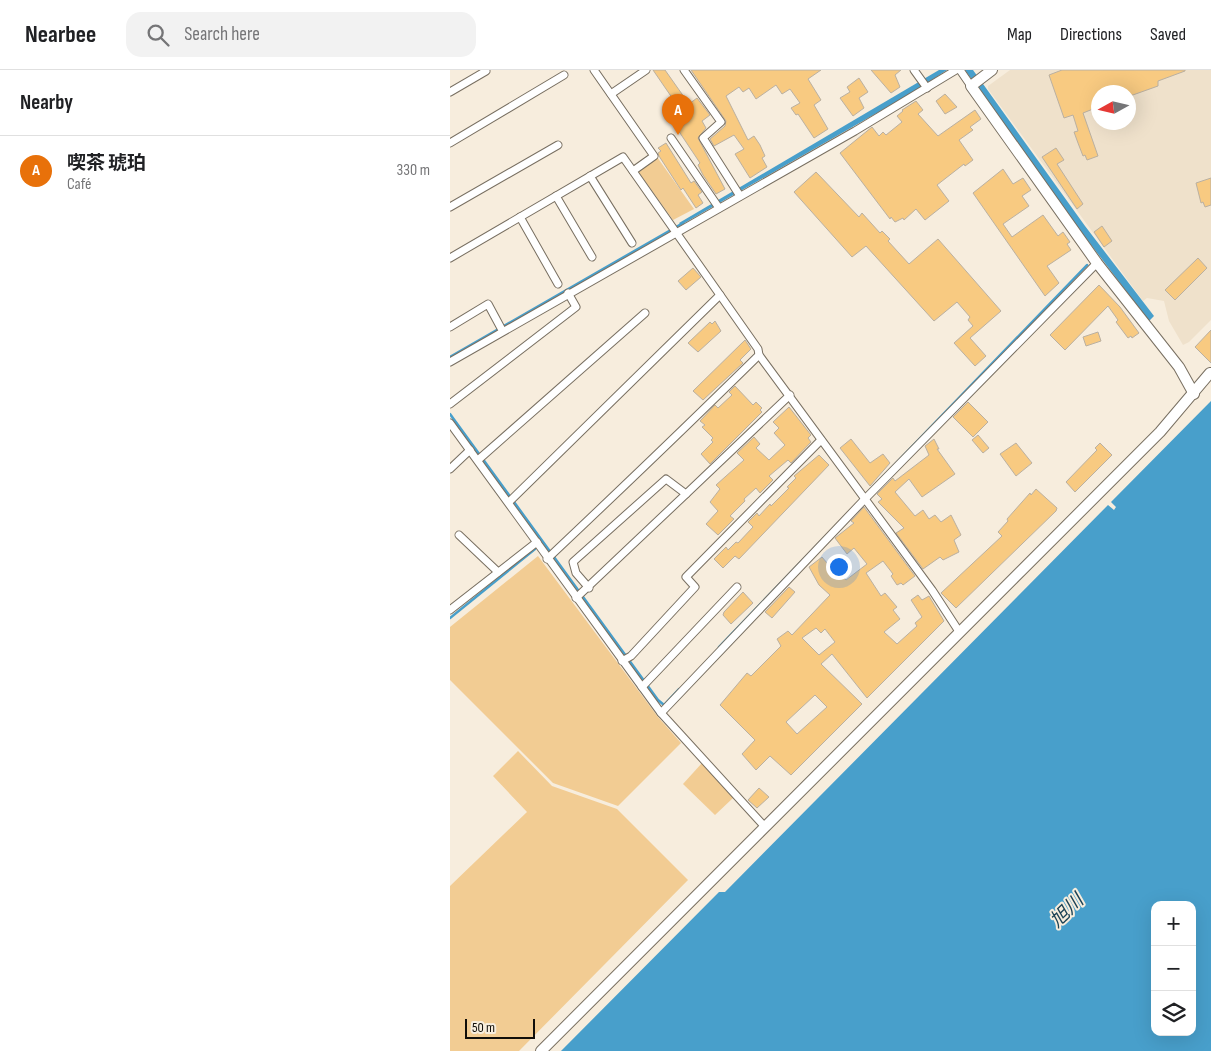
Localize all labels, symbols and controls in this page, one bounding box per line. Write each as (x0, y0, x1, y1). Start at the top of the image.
search box (126, 12, 476, 57)
text: Nearbee (25, 20, 96, 49)
icon: search (144, 21, 172, 49)
text: Search here (184, 23, 260, 46)
text: Map (1007, 24, 1032, 45)
text: Directions (1060, 24, 1122, 45)
text: Saved (1150, 24, 1186, 45)
north arrow (1091, 85, 1136, 130)
text: Nearby (20, 90, 73, 115)
pin: A (662, 94, 694, 135)
text: 喫茶 琥珀 (67, 152, 146, 175)
text: A (32, 161, 40, 180)
text: 330 m (397, 161, 430, 180)
text: Café (67, 175, 91, 194)
your location (826, 554, 852, 580)
water label: 旭川 (1045, 888, 1090, 933)
map controls (1151, 901, 1196, 1036)
button: + (1151, 901, 1196, 946)
button: − (1151, 946, 1196, 991)
button: layers (1151, 991, 1196, 1036)
scale bar (465, 1016, 535, 1039)
text: 50 m (472, 1019, 495, 1036)

